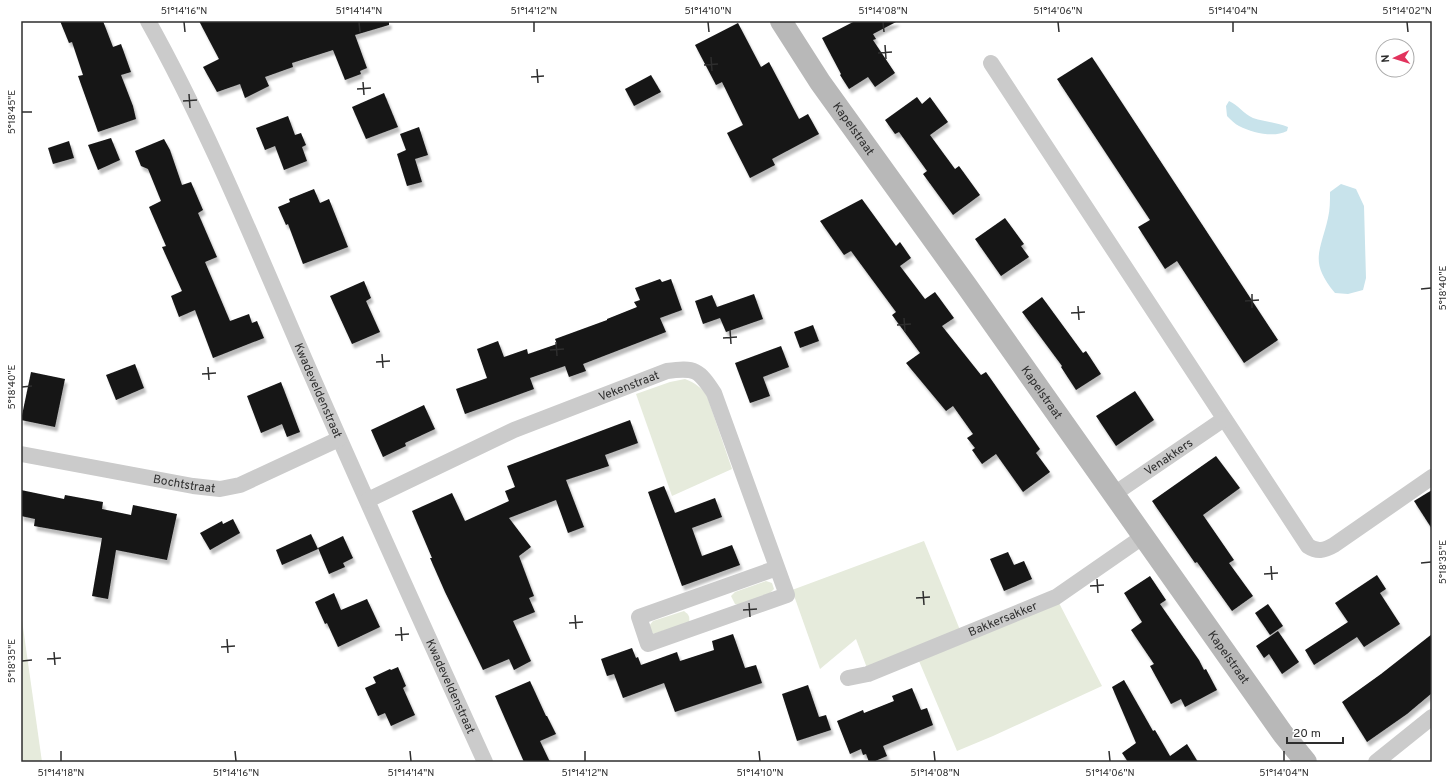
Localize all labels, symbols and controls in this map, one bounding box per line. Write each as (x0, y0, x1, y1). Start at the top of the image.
text: 51°14'16"N (161, 5, 207, 18)
text: 51°14'14"N (336, 5, 382, 18)
text: 51°14'12"N (511, 5, 557, 18)
text: 51°14'10"N (684, 5, 732, 18)
text: 51°14'08"N (858, 5, 908, 18)
text: 51°14'06"N (1033, 5, 1083, 18)
text: 51°14'04"N (1208, 5, 1258, 18)
text: 51°14'02"N (1382, 5, 1432, 18)
north arrow (1375, 38, 1415, 78)
text: N (1379, 54, 1393, 63)
text: 5°18'45"E (6, 90, 19, 134)
street label: Kapelstraat (828, 100, 877, 159)
text: 5°18'40"E (1437, 266, 1450, 310)
street label: Kwadeveldenstraat (290, 341, 345, 441)
street label: Kapelstraat (1017, 363, 1065, 423)
text: 5°18'40"E (6, 365, 19, 409)
street label: Vekenstraat (597, 368, 662, 406)
street label: Venakkers (1142, 435, 1197, 480)
street label: Bochtstraat (152, 472, 216, 497)
text: 5°18'35"E (1437, 540, 1450, 584)
street label: Bakkersakker (966, 598, 1040, 641)
street label: Kapelstraat (1204, 628, 1252, 688)
street label: Kwadeveldenstraat (421, 637, 478, 737)
text: 5°18'35"E (6, 639, 19, 683)
scale bar (1287, 719, 1343, 745)
text: 20 m (1293, 726, 1321, 742)
text: 51°14'18"N (38, 767, 84, 780)
text: 51°14'16"N (213, 767, 259, 780)
text: 51°14'14"N (388, 767, 434, 780)
text: 51°14'12"N (562, 767, 608, 780)
text: 51°14'10"N (736, 767, 784, 780)
text: 51°14'08"N (910, 767, 960, 780)
text: 51°14'06"N (1085, 767, 1135, 780)
text: 51°14'04"N (1259, 767, 1309, 780)

